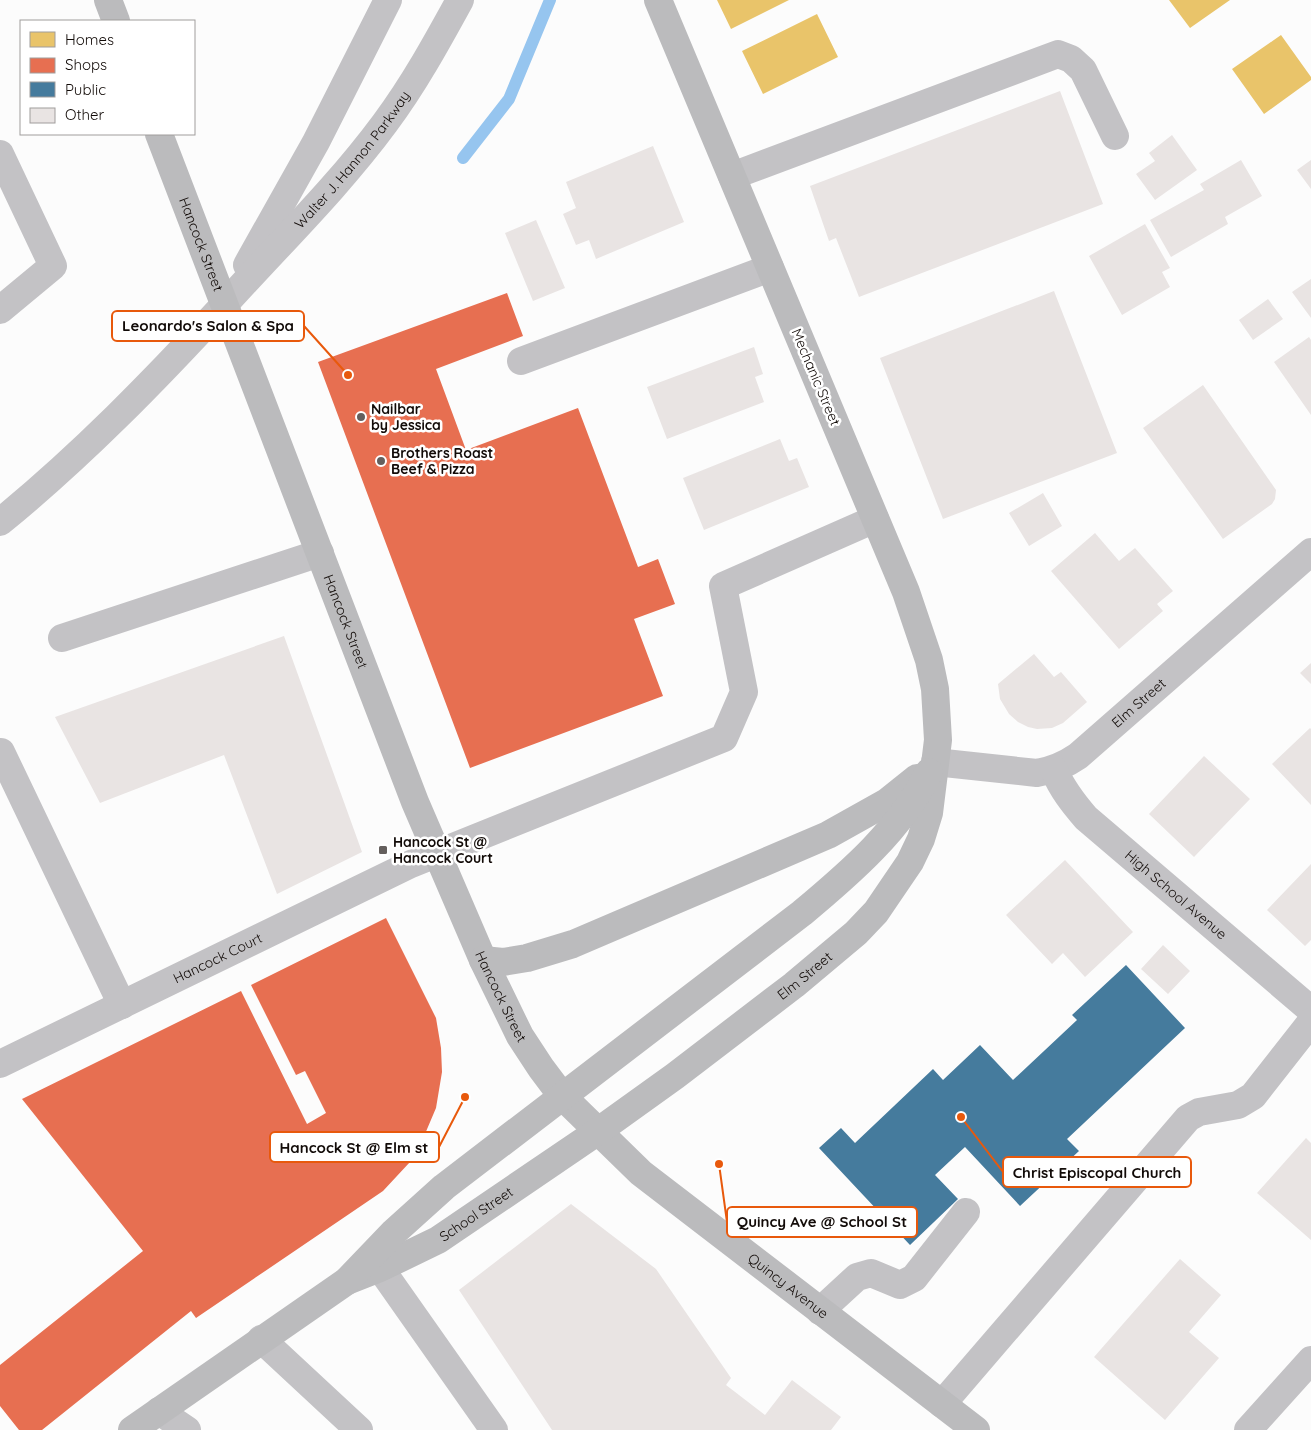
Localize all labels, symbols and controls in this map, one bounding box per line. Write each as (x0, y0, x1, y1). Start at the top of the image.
legend (20, 20, 195, 135)
text: Homes (65, 30, 114, 49)
text: Shops (65, 55, 107, 74)
text: Public (65, 80, 106, 99)
street label: Walter J. Hannon Parkway (290, 87, 414, 233)
text: Other (65, 105, 105, 124)
street label: Hancock Street (175, 195, 227, 294)
callout: Leonardo's Salon & Spa (112, 311, 304, 341)
text: Leonardo's Salon & Spa (122, 316, 294, 335)
street label: Mechanic Street (787, 326, 845, 428)
place label: Nailbar by Jessica (371, 400, 441, 434)
marker: Nailbar by Jessica (355, 411, 367, 423)
place label: Brothers Roast Beef & Pizza (391, 444, 493, 478)
marker: Brothers Roast Beef & Pizza (375, 455, 387, 467)
street label: Hancock Street (320, 572, 372, 671)
street label: Elm Street (1108, 674, 1170, 731)
place label: Hancock St @ Hancock Court (393, 833, 493, 867)
marker: Hancock St @ Hancock Court (377, 844, 389, 856)
street label: High School Avenue (1121, 846, 1231, 943)
street label: Hancock Court (170, 929, 265, 987)
street label: Hancock Street (471, 948, 531, 1046)
street label: Elm Street (773, 948, 836, 1004)
callout: Hancock St @ Elm st (270, 1132, 439, 1162)
text: Hancock St @ Elm st (280, 1138, 428, 1157)
callout: Christ Episcopal Church (1003, 1157, 1191, 1187)
text: Christ Episcopal Church (1013, 1163, 1181, 1182)
street label: School Street (436, 1183, 517, 1246)
callout: Quincy Ave @ School St (727, 1207, 917, 1237)
text: Quincy Ave @ School St (737, 1212, 907, 1231)
street label: Quincy Avenue (744, 1249, 832, 1323)

